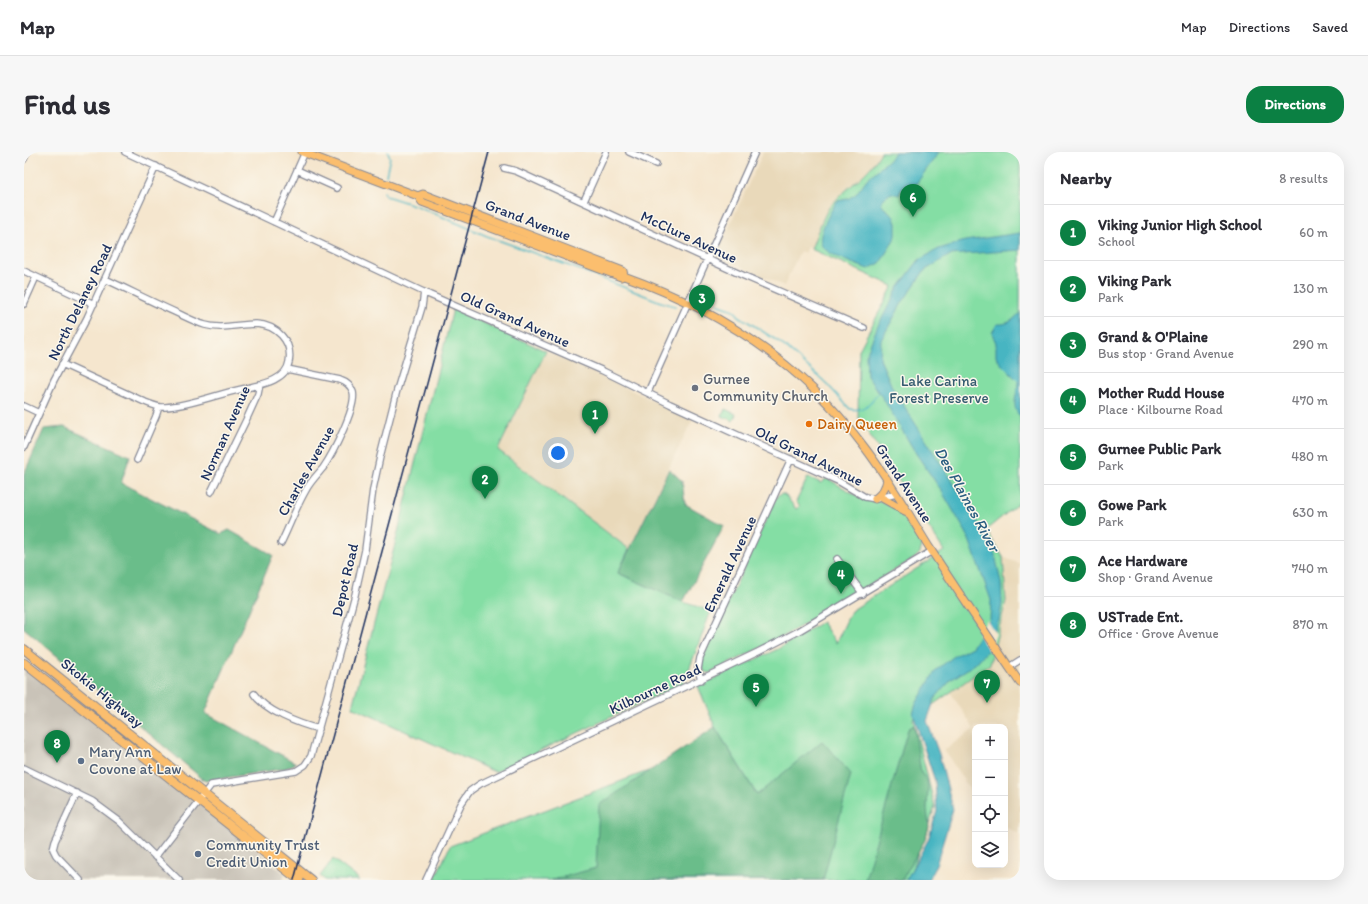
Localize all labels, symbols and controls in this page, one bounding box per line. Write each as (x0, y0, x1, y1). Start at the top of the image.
text: Map (20, 16, 55, 39)
text: Map (1181, 19, 1207, 36)
text: Directions (1229, 19, 1290, 36)
text: Saved (1312, 19, 1348, 36)
button: Directions (1246, 86, 1344, 123)
text: Find us (24, 87, 111, 121)
text: Nearby (1060, 168, 1112, 188)
text: 8 results (1279, 171, 1328, 186)
pin: 6 (900, 184, 926, 217)
street label: Grand Avenue (482, 195, 574, 245)
street label: McClure Avenue (638, 207, 740, 267)
text: Viking Junior High School (1098, 216, 1262, 234)
text: 1 (1070, 225, 1076, 240)
text: 60 m (1299, 225, 1328, 240)
text: School (1098, 234, 1135, 249)
street label: North Delaney Road (44, 240, 116, 363)
text: Viking Park (1098, 272, 1171, 290)
text: 2 (1070, 281, 1076, 296)
text: 130 m (1293, 281, 1328, 296)
pin: 3 (689, 285, 715, 318)
street label: Old Grand Avenue (457, 287, 573, 351)
text: Park (1098, 290, 1124, 305)
text: Grand & O'Plaine (1098, 328, 1208, 346)
text: 3 (1069, 337, 1077, 352)
text: 290 m (1292, 337, 1328, 352)
text: Bus stop · Grand Avenue (1098, 346, 1234, 361)
place label: Gurnee Community Church (703, 370, 828, 405)
park label: Lake Carina Forest Preserve (889, 372, 989, 407)
street label: Norman Avenue (196, 383, 254, 483)
marker: Gurnee Community Church (690, 383, 700, 393)
text: Mother Rudd House (1098, 384, 1224, 402)
text: 4 (1069, 393, 1077, 408)
text: 470 m (1292, 393, 1328, 408)
pin: 1 (582, 401, 608, 434)
text: Place · Kilbourne Road (1098, 402, 1223, 417)
place label: Dairy Queen (817, 415, 897, 433)
marker: Dairy Queen (804, 419, 814, 429)
street label: Old Grand Avenue (752, 422, 866, 490)
street label: Charles Avenue (274, 423, 338, 519)
street label: Grand Avenue (872, 440, 936, 526)
text: Gurnee Public Park (1098, 440, 1221, 458)
your location (548, 443, 568, 463)
water label: Des Plaines River (931, 443, 1005, 557)
text: 5 (1070, 449, 1076, 464)
text: 480 m (1291, 449, 1328, 464)
text: Park (1098, 458, 1124, 473)
pin: 2 (472, 466, 498, 499)
text: Gowe Park (1098, 496, 1167, 514)
text: 6 (1070, 505, 1076, 520)
text: 630 m (1292, 505, 1328, 520)
street label: Emerald Avenue (700, 513, 760, 615)
text: Park (1098, 514, 1124, 529)
street label: Depot Road (328, 542, 362, 618)
text: Ace Hardware (1098, 552, 1188, 570)
pin: 4 (828, 561, 854, 594)
text: 7 (1070, 561, 1076, 576)
text: 740 m (1292, 561, 1328, 576)
text: Shop · Grand Avenue (1098, 570, 1213, 585)
text: USTrade Ent. (1098, 608, 1183, 626)
text: 8 (1069, 617, 1077, 632)
text: 870 m (1293, 617, 1328, 632)
text: Office · Grove Avenue (1098, 626, 1219, 641)
street label: Skokie Highway (57, 654, 147, 732)
street label: Kilbourne Road (606, 660, 704, 718)
pin: 7 (974, 670, 1000, 703)
pin: 5 (743, 674, 769, 707)
map controls (972, 724, 1008, 868)
button: + (972, 724, 1008, 760)
pin: 8 (44, 730, 70, 763)
place label: Mary Ann Covone at Law (89, 743, 182, 778)
marker: Mary Ann Covone at Law (76, 756, 86, 766)
button: − (972, 760, 1008, 796)
button: locate (972, 796, 1008, 832)
button: layers (972, 832, 1008, 868)
place label: Community Trust Credit Union (206, 836, 320, 871)
marker: Community Trust Credit Union (193, 849, 203, 859)

